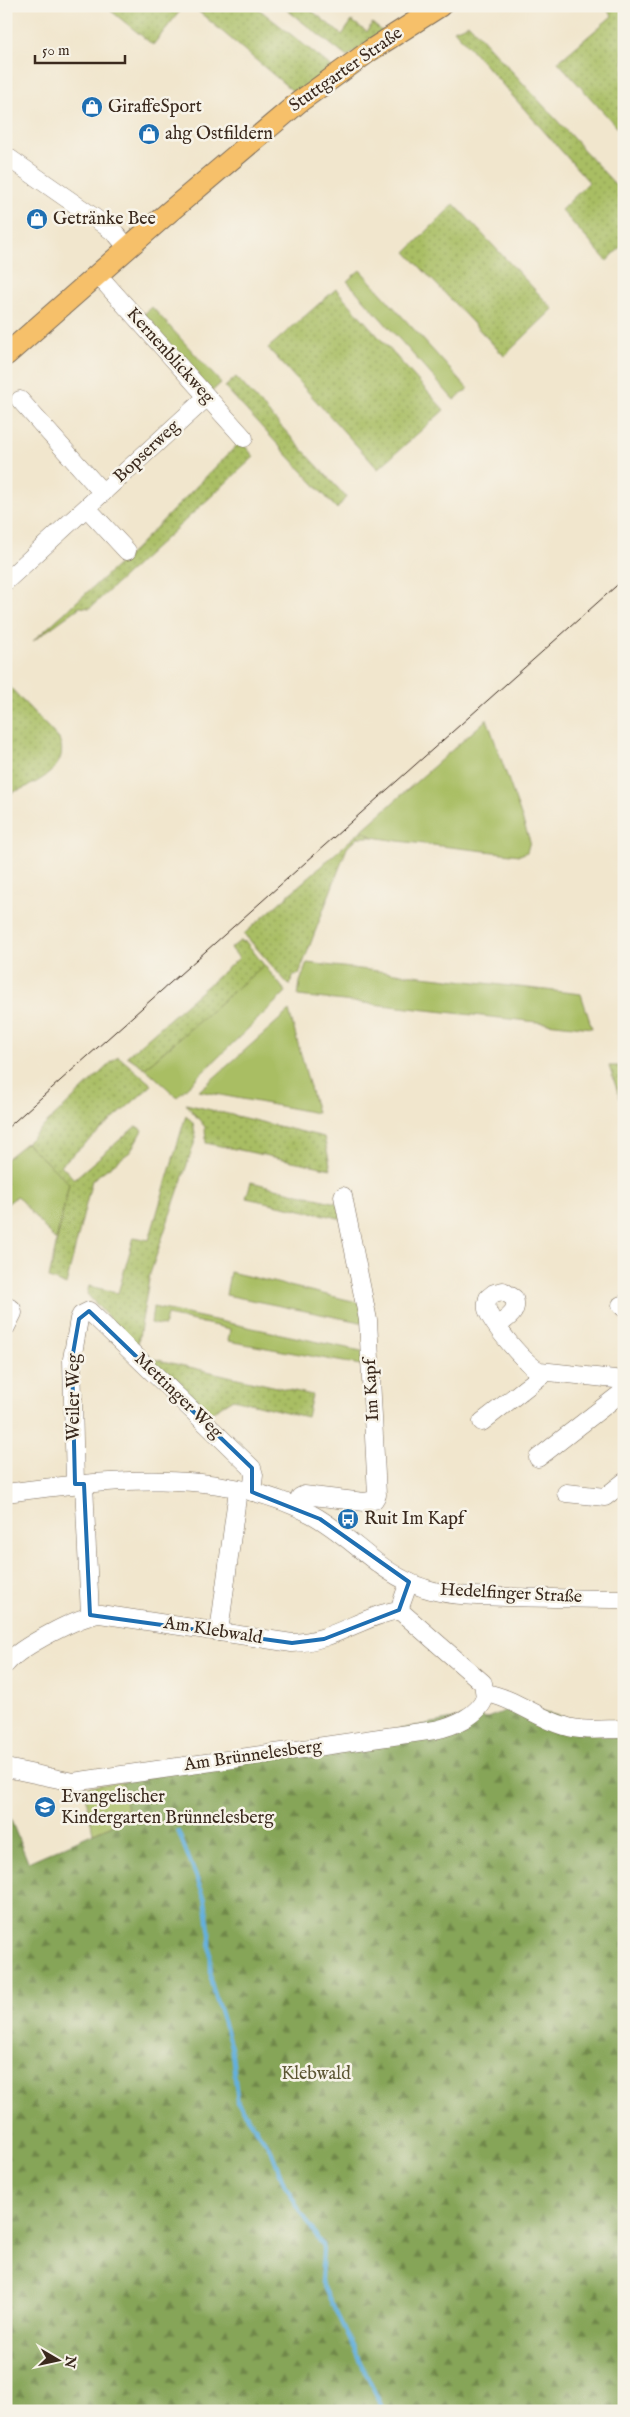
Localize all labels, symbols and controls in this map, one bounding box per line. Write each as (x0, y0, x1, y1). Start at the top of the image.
street label: Stuttgarter Straße (285, 22, 407, 118)
scale bar (35, 32, 125, 64)
text: 50 m (42, 41, 70, 60)
shop icon: GiraffeSport (80, 95, 104, 119)
place label: GiraffeSport (108, 96, 202, 119)
shop icon: ahg Ostfildern (137, 122, 161, 146)
place label: ahg Ostfildern (165, 123, 273, 146)
shop icon: Getränke Bee (25, 207, 49, 231)
place label: Getränke Bee (53, 208, 156, 231)
street label: Kernenblickweg (121, 303, 219, 409)
street label: Bopserweg (109, 415, 185, 488)
street label: Mettinger Weg (129, 1348, 227, 1444)
street label: Weiler Weg (63, 1353, 86, 1441)
street label: Im Kapf (359, 1355, 385, 1422)
bus stop icon: Ruit Im Kapf (336, 1507, 360, 1531)
place label: Ruit Im Kapf (364, 1508, 468, 1531)
street label: Hedelfinger Straße (439, 1579, 583, 1609)
street label: Am Klebwald (161, 1612, 264, 1650)
street label: Am Brünnelesberg (182, 1735, 324, 1777)
place label: Evangelischer Kindergarten Brünnelesberg (61, 1786, 274, 1830)
school or university icon: Evangelischer Kindergarten Brünnelesberg (33, 1795, 57, 1819)
park label: Klebwald (281, 2063, 351, 2086)
north arrow (32, 2334, 82, 2384)
text: N (60, 2353, 80, 2369)

